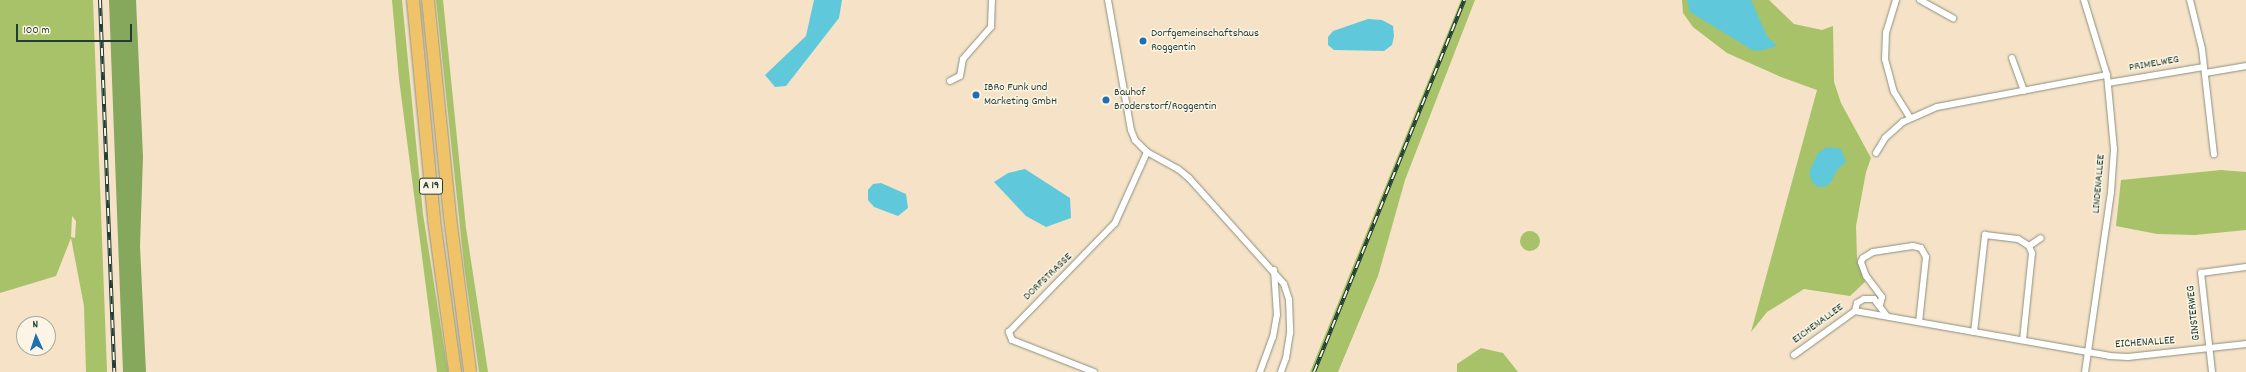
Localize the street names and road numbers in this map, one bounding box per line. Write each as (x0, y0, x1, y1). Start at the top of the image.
street label: PRIMELWEG (2128, 52, 2180, 76)
street label: LINDENALLEE (2089, 154, 2109, 214)
road number: A 19 (419, 177, 443, 195)
street label: DORFSTRASSE (1020, 250, 1076, 304)
street label: GINSTERWEG (2184, 285, 2204, 341)
street label: EICHENALLEE (1790, 301, 1846, 347)
street label: EICHENALLEE (2115, 334, 2175, 352)

